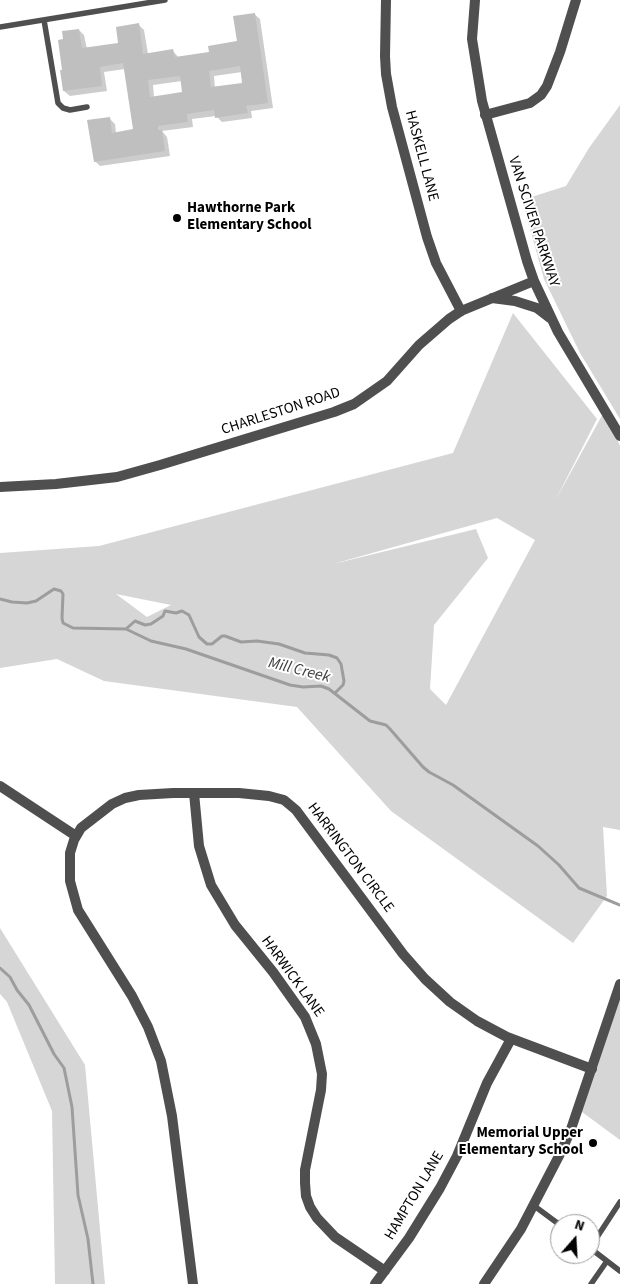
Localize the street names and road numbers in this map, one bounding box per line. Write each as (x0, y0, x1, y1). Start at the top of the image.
street label: HASKELL LANE (400, 109, 442, 203)
street label: VAN SCIVER PARKWAY (503, 155, 563, 289)
street label: CHARLESTON ROAD (219, 384, 343, 440)
street label: HARRINGTON CIRCLE (303, 800, 397, 916)
street label: HARWICK LANE (257, 933, 327, 1021)
street label: HAMPTON LANE (381, 1148, 449, 1244)

